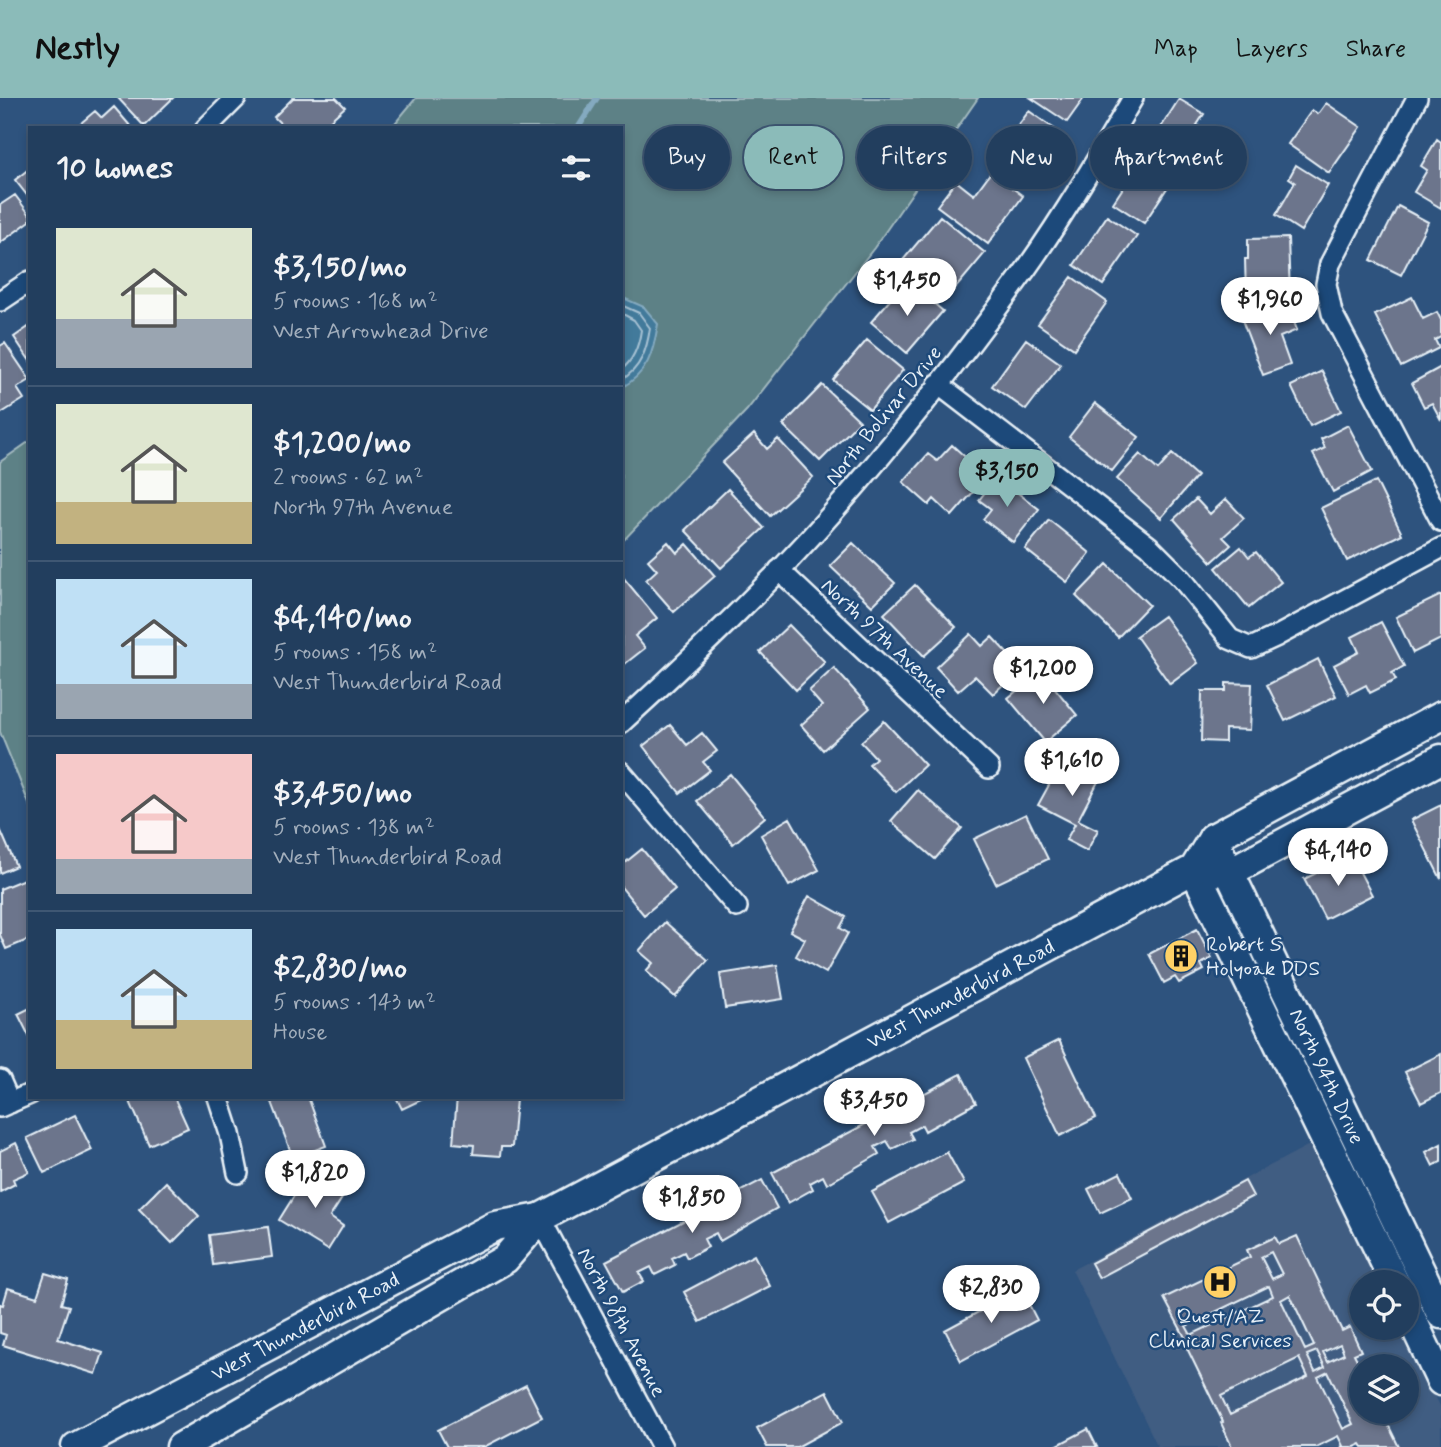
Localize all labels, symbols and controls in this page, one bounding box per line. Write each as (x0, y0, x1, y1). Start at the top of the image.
text: Nestly (35, 27, 120, 71)
text: Map (1154, 34, 1198, 65)
text: Layers (1236, 34, 1308, 65)
text: Share (1346, 34, 1406, 65)
chip: Buy (644, 126, 730, 189)
chip: Rent (744, 126, 843, 189)
chip: Filters (857, 126, 972, 189)
chip: New (986, 126, 1076, 189)
chip: Apartment (1090, 126, 1247, 189)
text: 10 homes (56, 149, 173, 188)
icon: filters (557, 149, 595, 187)
text: $3,150/mo (273, 248, 407, 287)
icon: home (112, 256, 196, 340)
pin: $1,450 (850, 258, 964, 318)
text: $1,450 (873, 266, 941, 296)
pin: $1,960 (1213, 278, 1327, 337)
text: $1,960 (1237, 285, 1303, 315)
text: 5 rooms · 168 m² (273, 287, 438, 317)
text: West Arrowhead Drive (273, 317, 489, 347)
street label: North Bolivar Drive (819, 340, 949, 491)
text: $1,200/mo (273, 424, 411, 463)
icon: home (112, 432, 196, 516)
pin: $3,150 (950, 450, 1064, 509)
text: $3,150 (975, 457, 1039, 487)
text: 2 rooms · 62 m² (273, 463, 424, 493)
text: North 97th Avenue (273, 493, 453, 523)
street label: North 97th Avenue (815, 572, 954, 705)
text: $4,140/mo (273, 599, 412, 638)
icon: home (112, 607, 196, 691)
text: 5 rooms · 158 m² (273, 638, 437, 668)
pin: $1,200 (986, 646, 1100, 706)
text: $1,200 (1009, 654, 1077, 684)
text: West Thunderbird Road (273, 668, 502, 698)
pin: $1,610 (1015, 738, 1129, 798)
text: $1,610 (1040, 746, 1104, 776)
text: $3,450/mo (273, 774, 412, 813)
icon: home (112, 782, 196, 866)
text: 5 rooms · 138 m² (273, 813, 435, 843)
pin: $4,140 (1281, 828, 1395, 888)
text: $4,140 (1304, 836, 1372, 866)
text: West Thunderbird Road (273, 843, 502, 873)
place label: Robert S Holyoak DDS (1206, 931, 1320, 983)
street label: West Thunderbird Road (862, 933, 1060, 1056)
building icon: Robert S Holyoak DDS (1162, 937, 1200, 975)
text: $2,830/mo (273, 949, 407, 988)
icon: home (112, 957, 196, 1041)
text: 5 rooms · 143 m² (273, 988, 436, 1018)
street label: North 94th Drive (1282, 1004, 1370, 1149)
text: House (273, 1018, 327, 1048)
pin: $3,450 (817, 1079, 931, 1138)
text: $3,450 (840, 1086, 908, 1116)
pin: $1,820 (258, 1150, 372, 1210)
text: $1,820 (281, 1158, 349, 1188)
pin: $1,850 (635, 1176, 749, 1235)
text: $1,850 (658, 1183, 726, 1213)
street label: North 98th Avenue (570, 1243, 672, 1402)
hospital icon: Quest/AZ Clinical Services (1201, 1263, 1239, 1301)
street label: West Thunderbird Road (207, 1266, 405, 1388)
pin: $2,830 (934, 1266, 1048, 1325)
map controls (1349, 1270, 1419, 1424)
button: locate (1349, 1270, 1419, 1340)
text: $2,830 (959, 1273, 1023, 1303)
place label: Quest/AZ Clinical Services (1148, 1303, 1292, 1355)
button: layers (1349, 1354, 1419, 1424)

